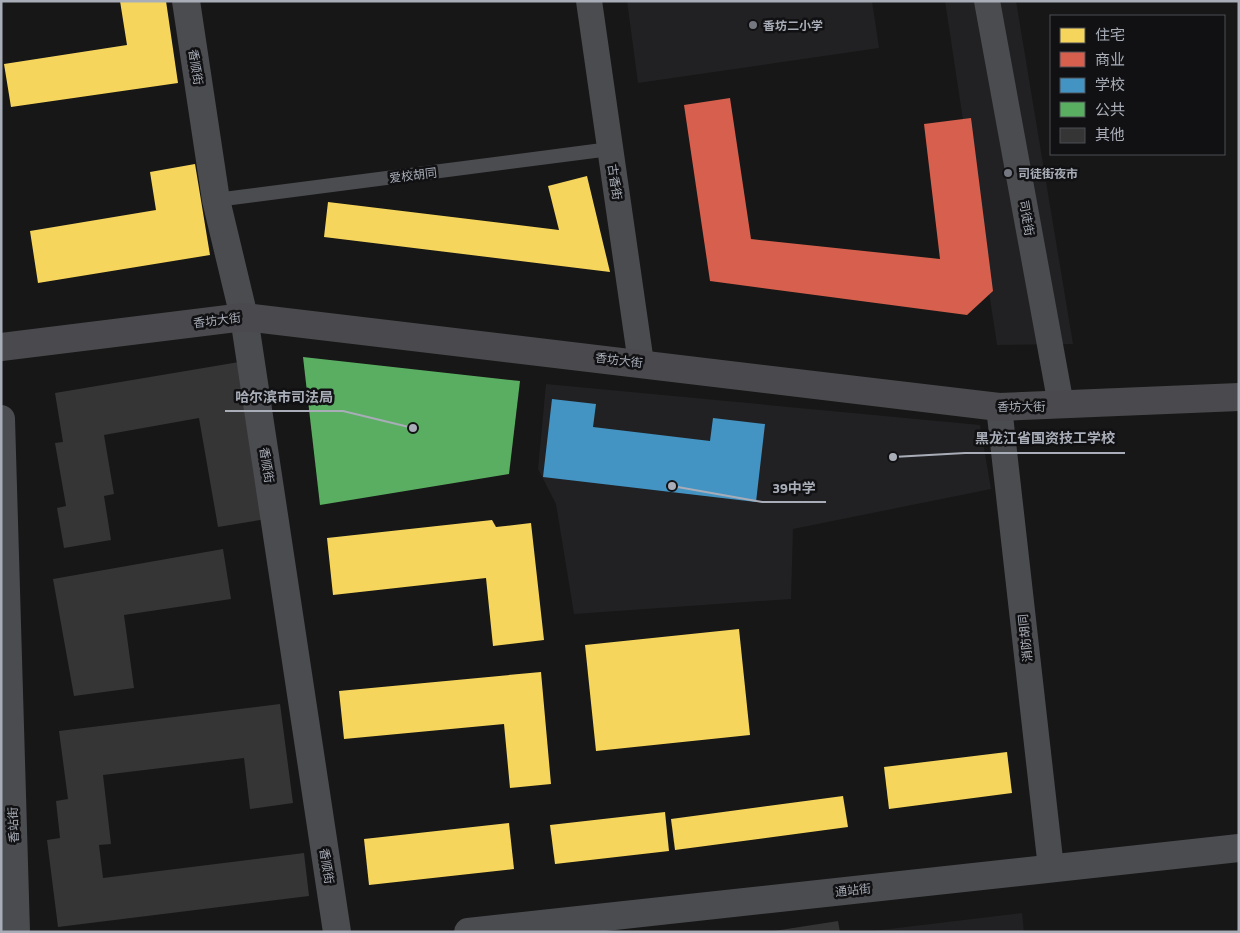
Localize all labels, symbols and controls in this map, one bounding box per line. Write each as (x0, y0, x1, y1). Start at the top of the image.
legend (1050, 15, 1225, 155)
place label: 香坊二小学 (763, 16, 823, 35)
marker: 香坊二小学 (747, 19, 759, 31)
text: 住宅 (1095, 23, 1125, 46)
street label: 香顺街 (184, 48, 208, 86)
text: 商业 (1095, 48, 1125, 71)
text: 学校 (1095, 73, 1125, 96)
text: 公共 (1095, 98, 1125, 121)
text: 其他 (1095, 123, 1125, 146)
street label: 爱校胡同 (388, 163, 438, 187)
street label: 古香街 (603, 163, 627, 201)
place label: 司徒街夜市 (1018, 164, 1078, 183)
marker: 司徒街夜市 (1002, 167, 1014, 179)
street label: 司徒街 (1015, 199, 1039, 237)
street label: 香坊大街 (192, 308, 242, 332)
street label: 香坊大街 (594, 348, 644, 372)
callout: 哈尔滨市司法局 (225, 382, 343, 411)
text: 哈尔滨市司法局 (235, 386, 333, 407)
street label: 香坊大街 (997, 397, 1045, 416)
callout: 黑龙江省国资技工学校 (965, 424, 1125, 453)
text: 黑龙江省国资技工学校 (975, 427, 1115, 448)
street label: 香顺街 (255, 446, 279, 484)
callout: 39中学 (762, 473, 826, 502)
text: 39中学 (772, 477, 816, 498)
street label: 消防胡同 (1013, 613, 1037, 663)
street label: 香站街 (3, 807, 23, 843)
street label: 香顺街 (315, 847, 339, 885)
street label: 通站街 (834, 879, 872, 901)

